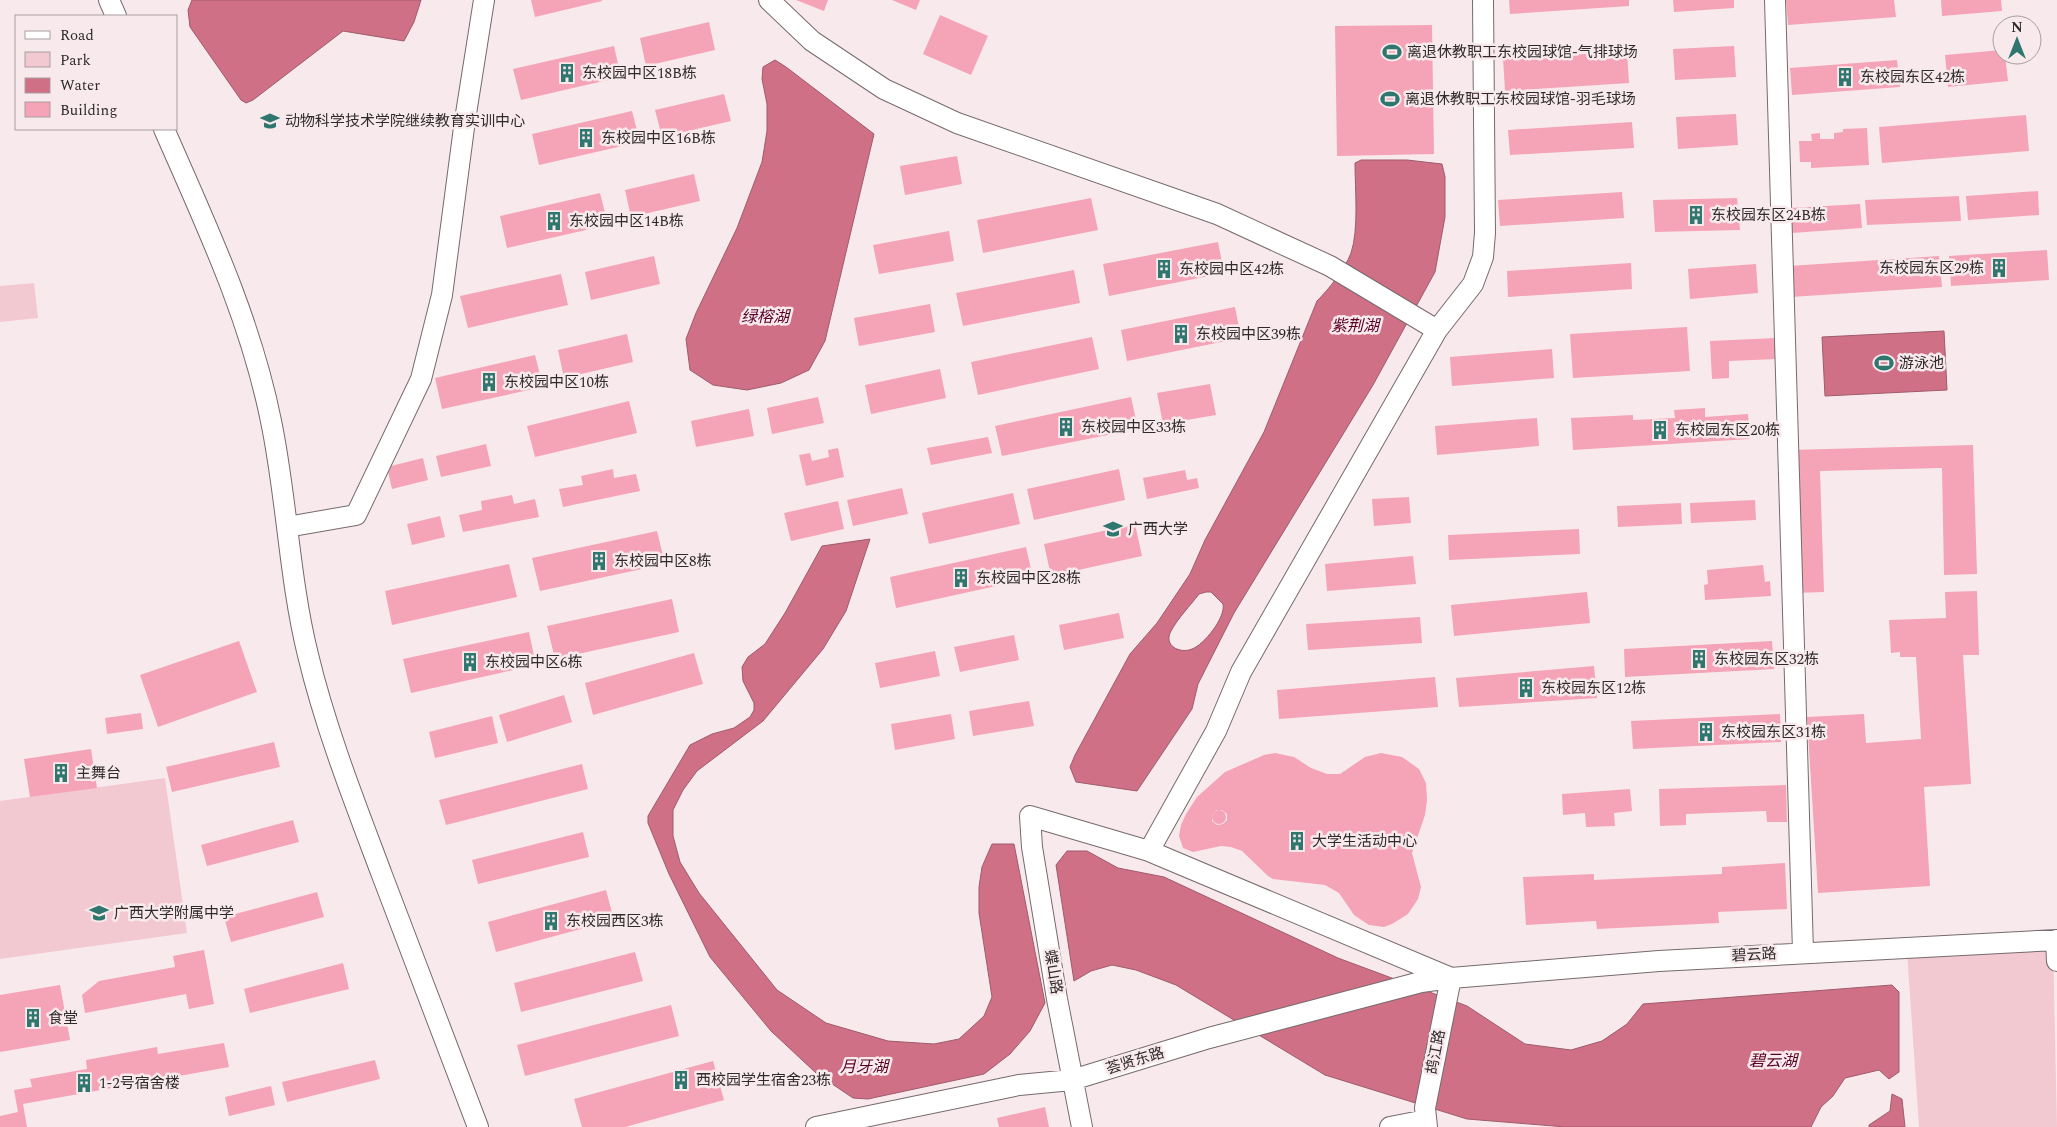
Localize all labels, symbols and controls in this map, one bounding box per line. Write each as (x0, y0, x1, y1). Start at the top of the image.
legend (15, 15, 178, 130)
north arrow (1992, 15, 2042, 65)
text: N (2011, 17, 2023, 38)
text: Road (60, 24, 94, 47)
sports icon: 离退休教职工东校园球馆-气排球场 (1381, 41, 1403, 63)
place label: 离退休教职工东校园球馆-气排球场 (1407, 41, 1638, 64)
text: Park (60, 49, 91, 72)
building icon: 东校园中区18B栋 (556, 62, 578, 84)
place label: 东校园中区18B栋 (582, 62, 697, 85)
building icon: 东校园东区42栋 (1834, 66, 1856, 88)
place label: 东校园东区42栋 (1860, 66, 1965, 89)
text: Water (60, 74, 100, 97)
sports icon: 离退休教职工东校园球馆-羽毛球场 (1379, 88, 1401, 110)
place label: 离退休教职工东校园球馆-羽毛球场 (1405, 88, 1636, 111)
text: Building (60, 99, 117, 122)
school or university icon: 动物科学技术学院继续教育实训中心 (259, 110, 281, 132)
place label: 动物科学技术学院继续教育实训中心 (285, 110, 525, 133)
building icon: 东校园中区16B栋 (575, 127, 597, 149)
place label: 东校园中区16B栋 (601, 127, 716, 150)
building icon: 东校园东区24B栋 (1685, 204, 1707, 226)
place label: 东校园东区24B栋 (1711, 204, 1826, 227)
building icon: 东校园中区14B栋 (543, 210, 565, 232)
place label: 东校园中区14B栋 (569, 210, 684, 233)
place label: 东校园东区29栋 (1879, 257, 1984, 280)
building icon: 东校园东区29栋 (1988, 257, 2010, 279)
building icon: 东校园中区42栋 (1153, 258, 1175, 280)
place label: 东校园中区42栋 (1179, 258, 1284, 281)
water label: 绿榕湖 (741, 305, 792, 329)
water label: 紫荆湖 (1331, 314, 1382, 338)
building icon: 东校园中区39栋 (1170, 323, 1192, 345)
place label: 东校园中区39栋 (1196, 323, 1301, 346)
sports icon: 游泳池 (1873, 352, 1895, 374)
place label: 游泳池 (1899, 352, 1944, 375)
building icon: 东校园中区10栋 (478, 371, 500, 393)
place label: 东校园中区10栋 (504, 371, 609, 394)
building icon: 东校园中区33栋 (1055, 416, 1077, 438)
place label: 东校园中区33栋 (1081, 416, 1186, 439)
building icon: 东校园东区20栋 (1649, 419, 1671, 441)
place label: 东校园东区20栋 (1675, 419, 1780, 442)
school or university icon: 广西大学 (1102, 518, 1124, 540)
place label: 广西大学 (1128, 518, 1188, 541)
building icon: 东校园中区8栋 (588, 550, 610, 572)
place label: 东校园中区8栋 (614, 550, 712, 573)
building icon: 东校园中区28栋 (950, 567, 972, 589)
place label: 东校园中区28栋 (976, 567, 1081, 590)
building icon: 东校园东区32栋 (1688, 648, 1710, 670)
place label: 东校园东区32栋 (1714, 648, 1819, 671)
building icon: 东校园中区6栋 (459, 651, 481, 673)
place label: 东校园中区6栋 (485, 651, 583, 674)
building icon: 东校园东区12栋 (1515, 677, 1537, 699)
place label: 东校园东区12栋 (1541, 677, 1646, 700)
building icon: 东校园东区31栋 (1695, 721, 1717, 743)
place label: 东校园东区31栋 (1721, 721, 1826, 744)
building icon: 主舞台 (50, 762, 72, 784)
place label: 主舞台 (76, 762, 121, 785)
building icon: 大学生活动中心 (1286, 830, 1308, 852)
place label: 大学生活动中心 (1312, 830, 1417, 853)
school or university icon: 广西大学附属中学 (88, 902, 110, 924)
place label: 广西大学附属中学 (114, 902, 234, 925)
building icon: 东校园西区3栋 (540, 910, 562, 932)
place label: 东校园西区3栋 (566, 910, 664, 933)
street label: 碧云路 (1731, 942, 1777, 968)
street label: 蝶山路 (1038, 948, 1068, 996)
building icon: 食堂 (22, 1007, 44, 1029)
place label: 食堂 (48, 1007, 78, 1030)
street label: 鸪江路 (1420, 1028, 1452, 1076)
street label: 荟贤东路 (1103, 1041, 1167, 1081)
water label: 碧云湖 (1749, 1049, 1800, 1073)
water label: 月牙湖 (840, 1055, 891, 1079)
building icon: 西校园学生宿舍23栋 (670, 1069, 692, 1091)
place label: 西校园学生宿舍23栋 (696, 1069, 831, 1092)
building icon: 1-2号宿舍楼 (73, 1072, 95, 1094)
place label: 1-2号宿舍楼 (99, 1072, 180, 1095)

